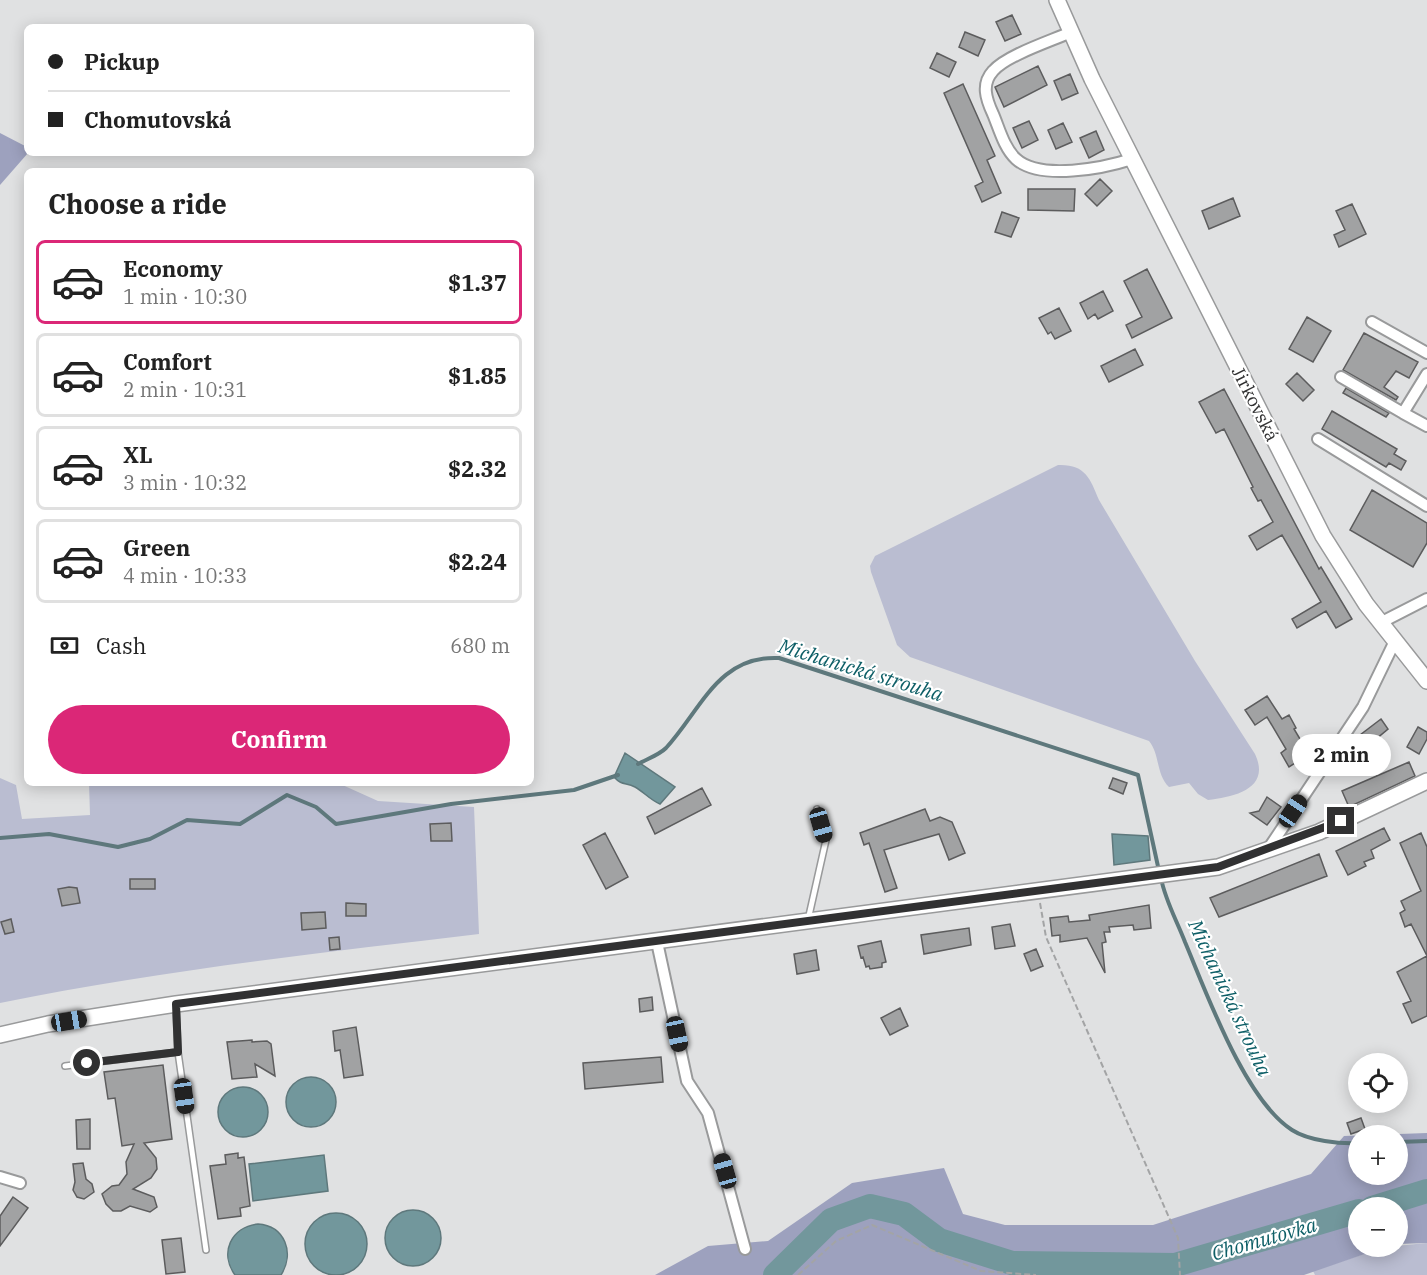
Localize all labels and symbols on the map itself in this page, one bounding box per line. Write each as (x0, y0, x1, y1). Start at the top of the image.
street label: Jirkovská (1227, 363, 1284, 445)
water label: Michanická strouha (775, 631, 947, 707)
callout: 2 min (1292, 734, 1390, 776)
car (1275, 791, 1311, 831)
car (807, 805, 835, 845)
route end (1327, 807, 1354, 834)
water label: Michanická strouha (1182, 914, 1279, 1081)
car (50, 1009, 88, 1033)
car (664, 1015, 690, 1053)
route start (73, 1049, 100, 1076)
car (173, 1077, 195, 1115)
car (711, 1151, 739, 1191)
water label: Chomutovka (1208, 1211, 1320, 1266)

